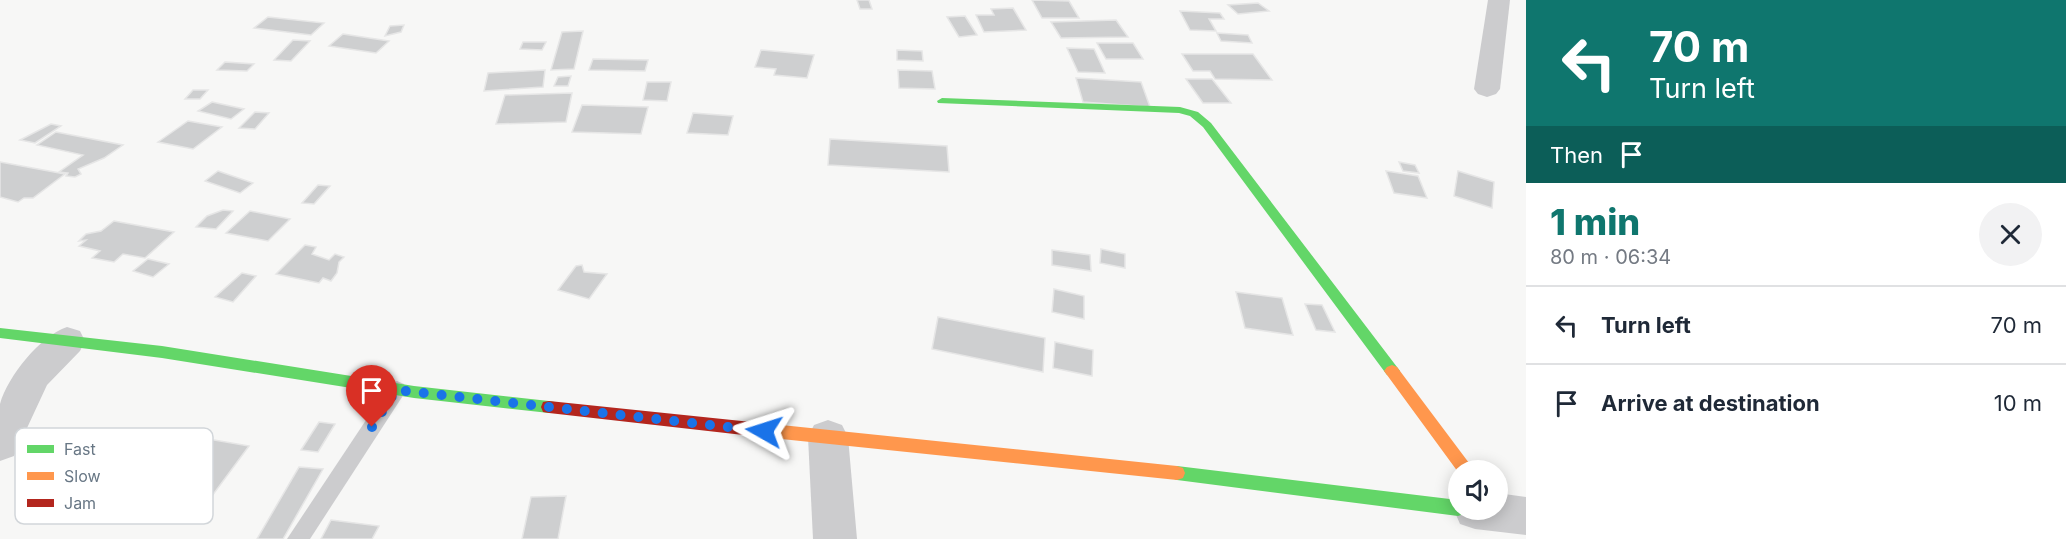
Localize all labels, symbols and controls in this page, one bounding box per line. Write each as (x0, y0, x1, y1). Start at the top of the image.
text: 70 m (1649, 21, 1749, 72)
icon: left (1550, 24, 1628, 102)
text: Turn left (1649, 72, 1755, 105)
icon: arrive (1615, 138, 1648, 171)
text: Then (1550, 142, 1603, 168)
text: 1 min (1550, 200, 1640, 244)
button: close (1979, 203, 2042, 266)
text: 80 m · 06:34 (1550, 245, 1671, 269)
icon: left (1550, 309, 1583, 342)
text: Turn left (1601, 312, 1691, 338)
text: 70 m (1991, 312, 2042, 338)
pin (346, 365, 397, 427)
icon: arrive (355, 374, 388, 407)
icon: arrive (1550, 387, 1583, 420)
text: Arrive at destination (1601, 390, 1820, 416)
text: 10 m (1994, 390, 2042, 416)
position arrow (732, 399, 796, 463)
legend (15, 428, 213, 524)
text: Fast (64, 439, 96, 459)
map controls (1448, 460, 1508, 520)
button: sound (1448, 460, 1508, 520)
text: Slow (64, 466, 101, 486)
text: Jam (64, 493, 96, 513)

